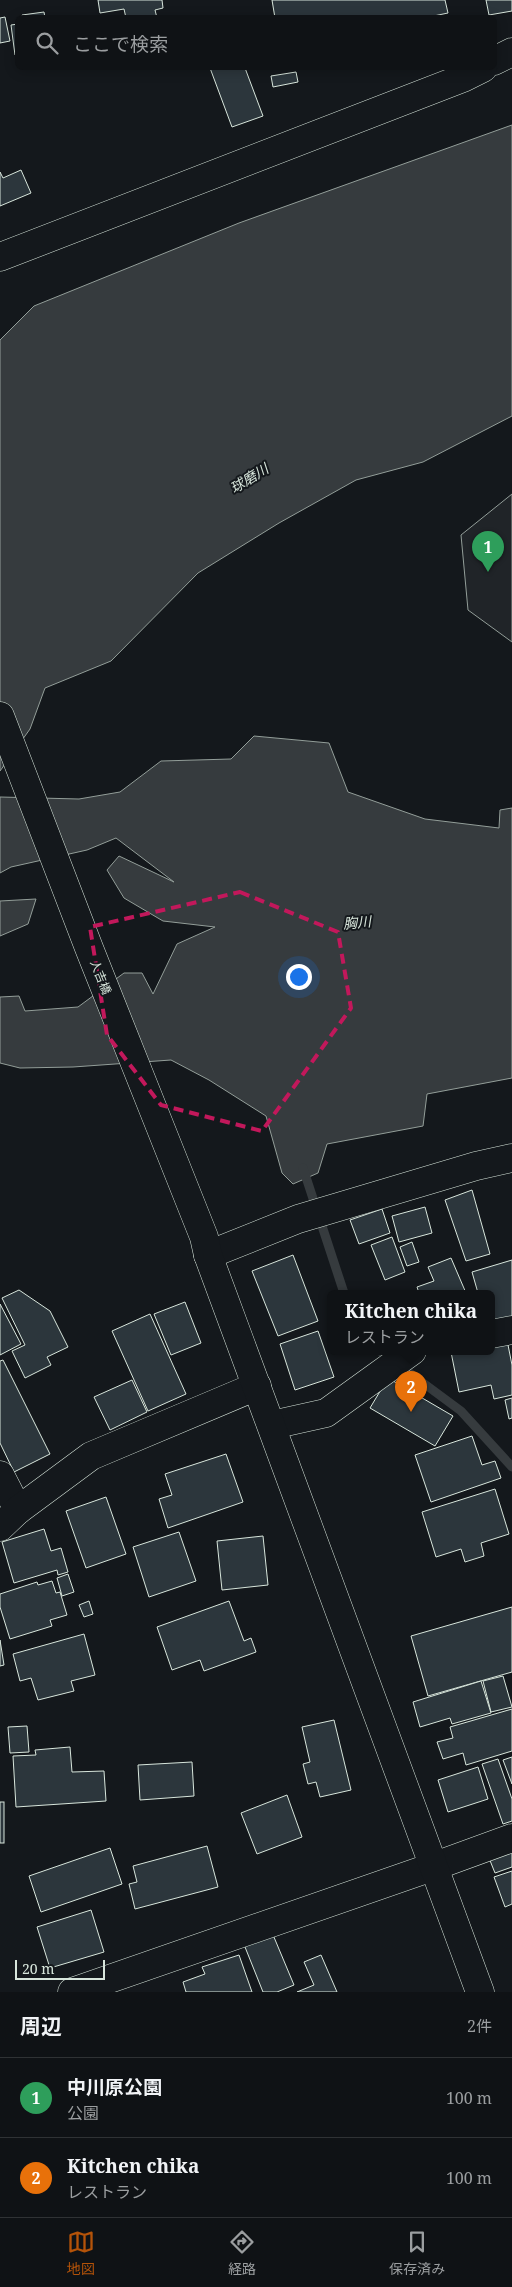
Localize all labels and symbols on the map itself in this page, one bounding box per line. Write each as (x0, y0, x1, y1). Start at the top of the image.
water label: 球磨川 (226, 458, 274, 497)
pin: 1 (472, 531, 504, 572)
water label: 胸川 (342, 911, 374, 933)
street label: 人吉橋 (86, 957, 116, 997)
your location (286, 964, 312, 990)
pin: 2 (395, 1371, 427, 1412)
scale bar (15, 1957, 105, 1980)

